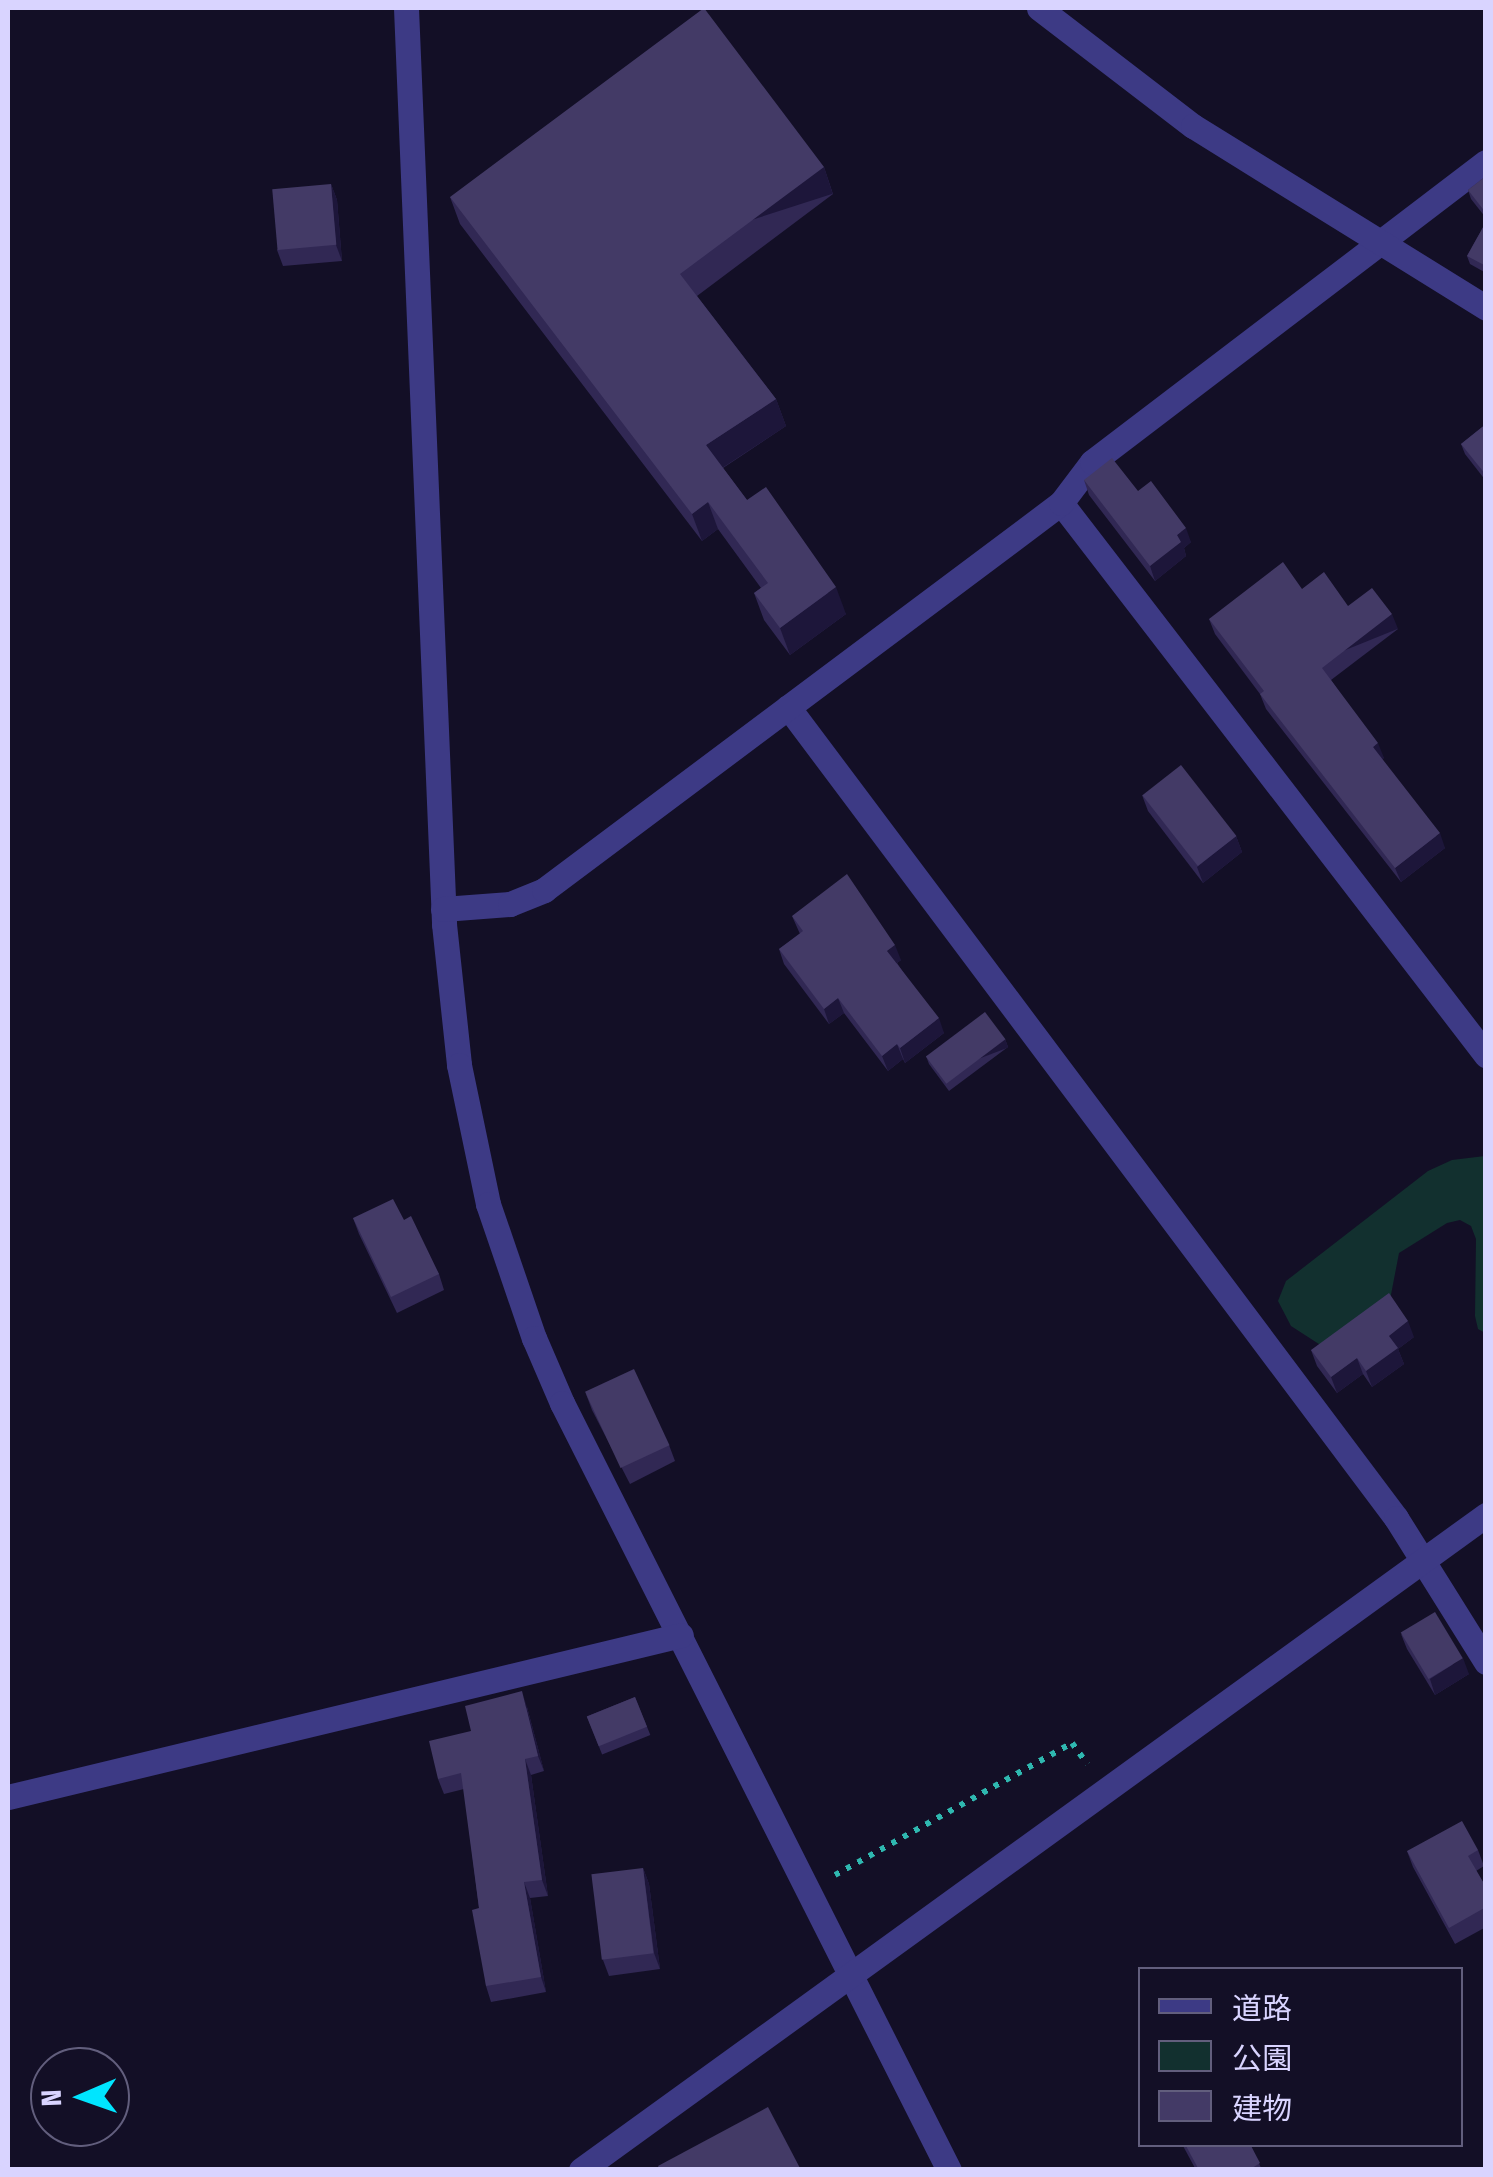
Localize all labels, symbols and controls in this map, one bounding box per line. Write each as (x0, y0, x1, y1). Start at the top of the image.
legend (1138, 1967, 1463, 2147)
text: 道路 (1232, 1991, 1292, 2027)
text: 公園 (1232, 2041, 1292, 2077)
north arrow (30, 2047, 130, 2147)
text: N (35, 2089, 68, 2107)
text: 建物 (1232, 2091, 1292, 2127)

